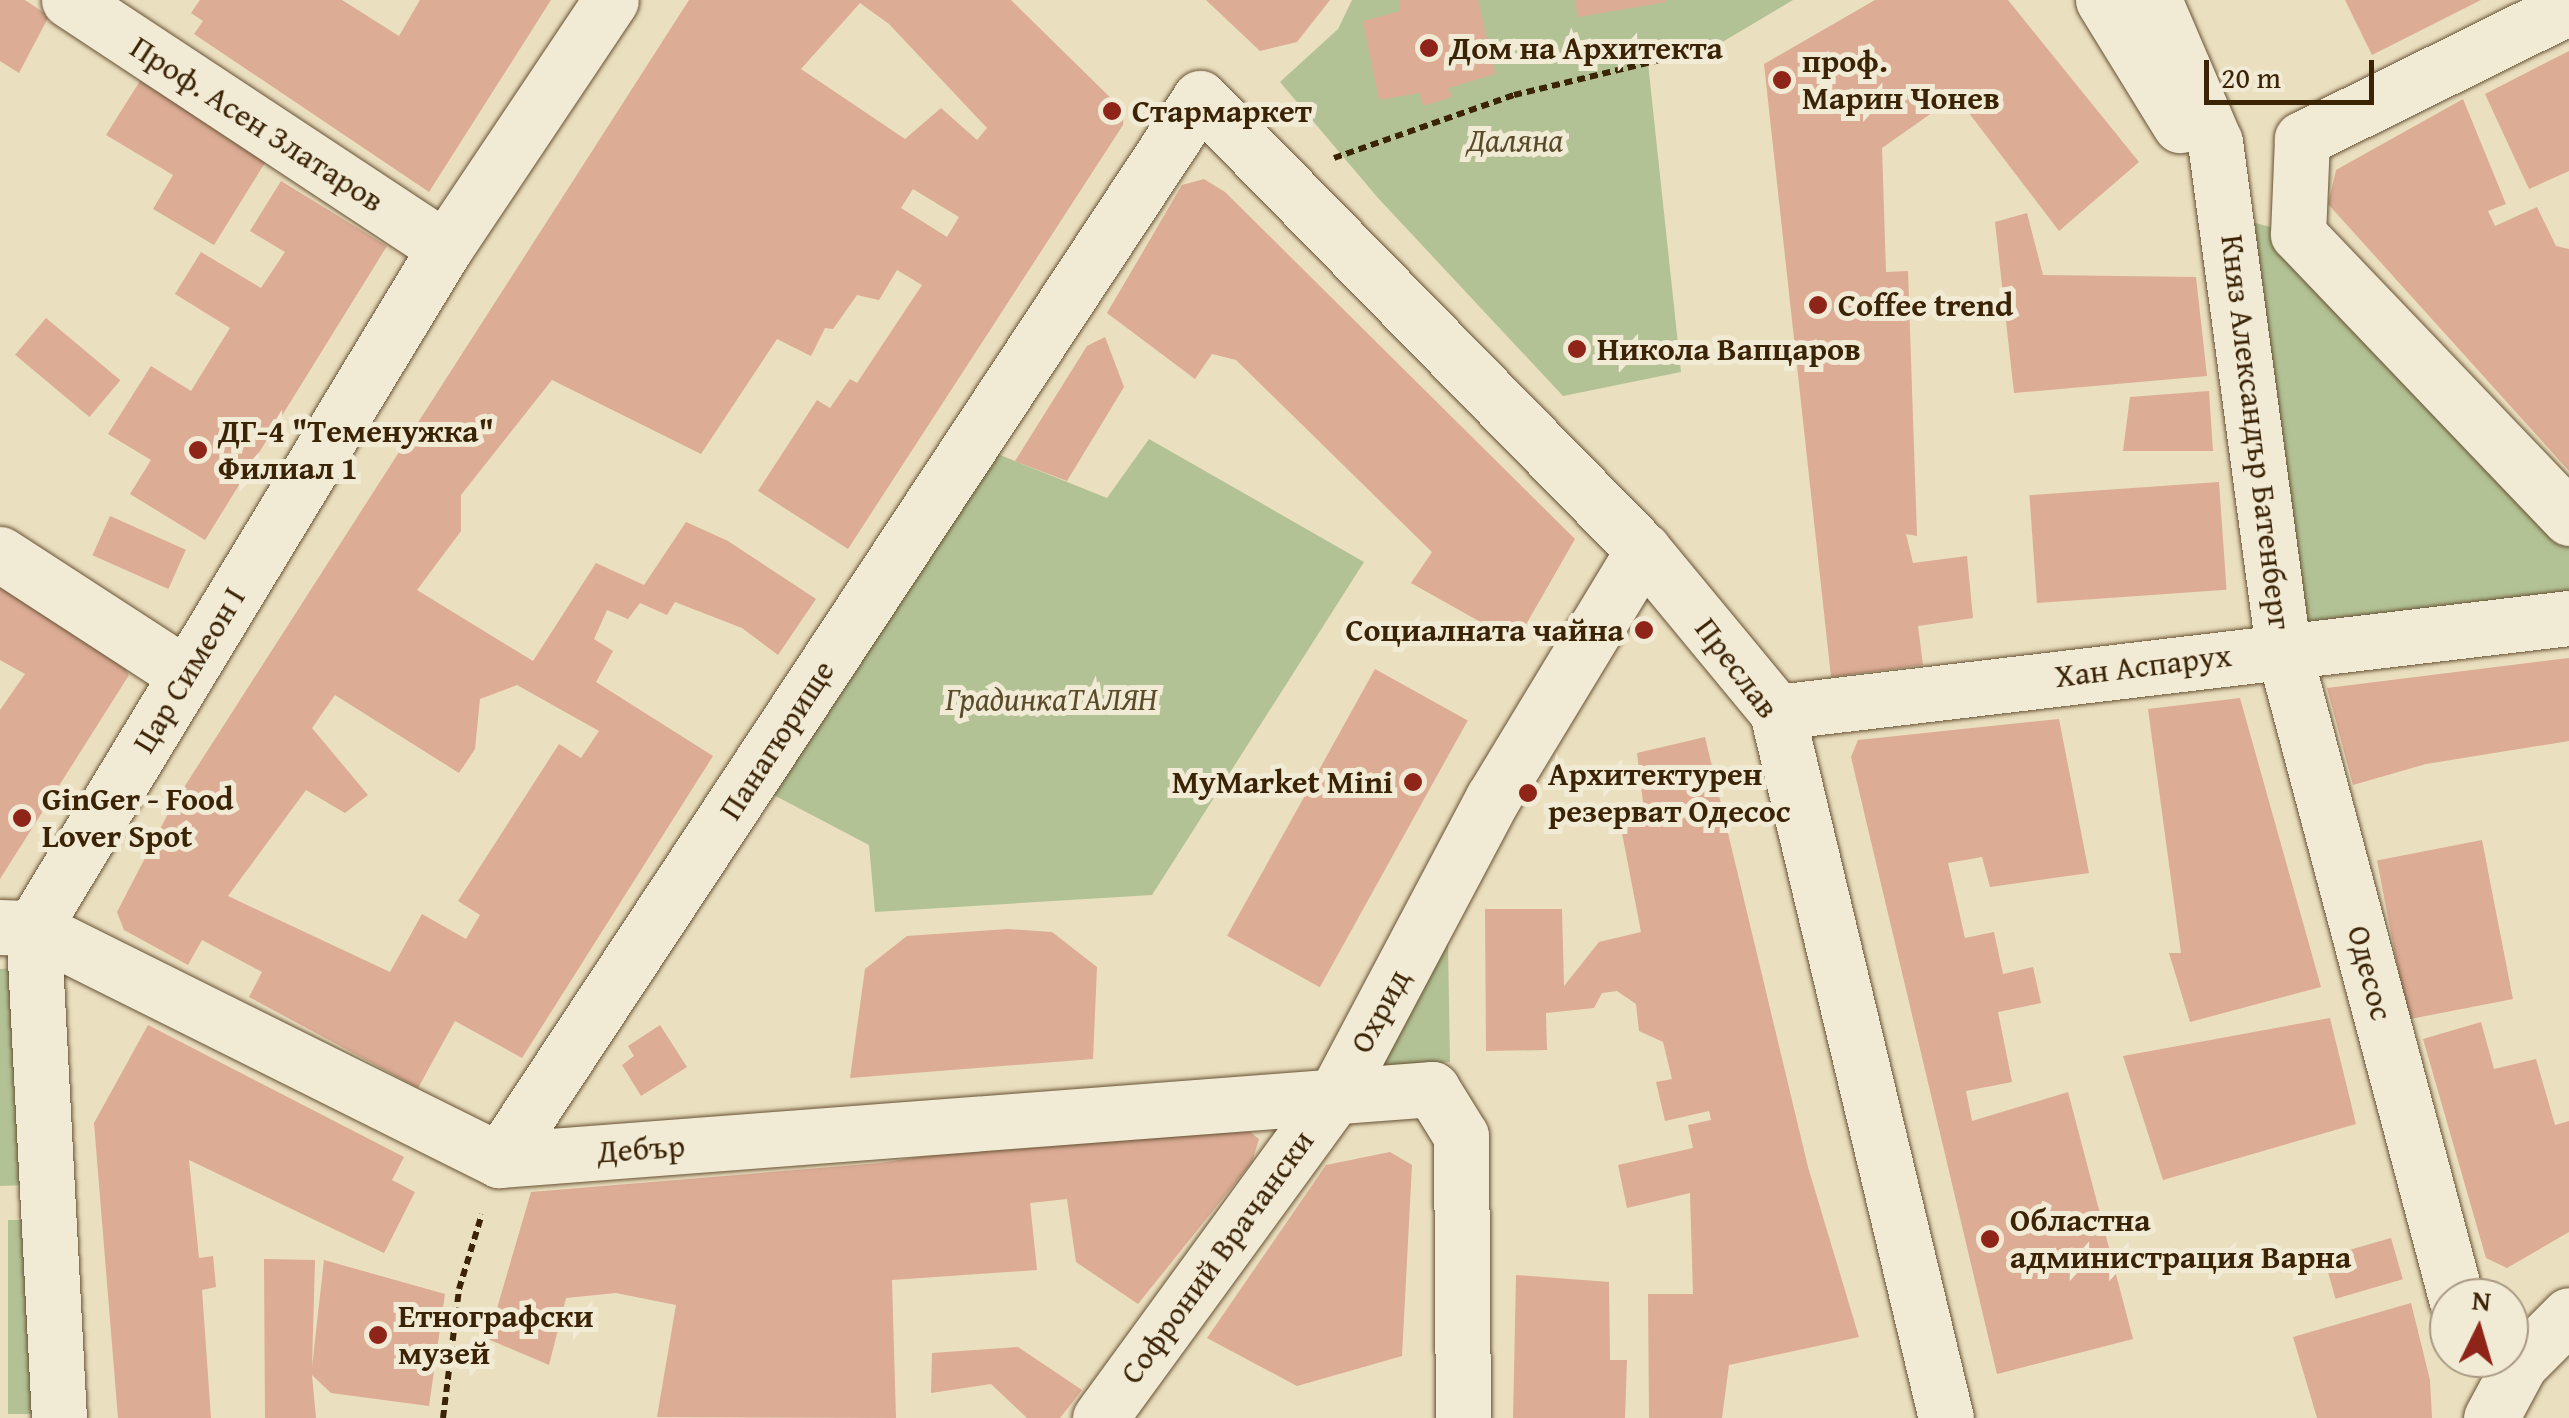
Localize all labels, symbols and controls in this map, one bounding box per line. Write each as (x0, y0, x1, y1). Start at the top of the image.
street label: Проф. Асен Златаров (123, 28, 391, 220)
place label: Дом на Архитекта (1449, 29, 1723, 67)
marker: Дом на Архитекта (1418, 37, 1440, 59)
scale bar (2209, 40, 2379, 102)
place label: проф. Марин Чонев (1802, 43, 2000, 118)
text: 20 m (2221, 55, 2281, 99)
marker: проф. Марин Чонев (1771, 69, 1793, 91)
place label: Стармаркет (1132, 92, 1312, 130)
marker: Стармаркет (1101, 100, 1123, 122)
park label: Даляна (1467, 121, 1563, 159)
street label: Княз Александър Батенберг (2213, 233, 2299, 631)
place label: Coffee trend (1838, 286, 2013, 324)
marker: Coffee trend (1807, 294, 1829, 316)
place label: Никола Вапцаров (1597, 330, 1861, 368)
marker: Никола Вапцаров (1566, 338, 1588, 360)
place label: ДГ-4 "Теменужка" Филиал 1 (218, 413, 494, 488)
marker: ДГ-4 "Теменужка" Филиал 1 (187, 439, 209, 461)
street label: Цар Симеон I (125, 580, 253, 760)
street label: Преслав (1687, 610, 1787, 726)
place label: Социалната чайна (1345, 611, 1624, 649)
marker: Социалната чайна (1633, 619, 1655, 641)
street label: Хан Аспарух (2053, 636, 2233, 696)
street label: Панагюрище (711, 653, 843, 827)
park label: ГрадинкаТАЛЯН (945, 680, 1157, 718)
place label: Архитектурен резерват Одесос (1548, 756, 1790, 831)
place label: MyMarket Mini (1172, 763, 1393, 801)
marker: MyMarket Mini (1402, 771, 1424, 793)
place label: GinGer - Food Lover Spot (42, 781, 234, 856)
marker: Архитектурен резерват Одесос (1517, 782, 1539, 804)
marker: GinGer - Food Lover Spot (11, 807, 33, 829)
street label: Одесос (2339, 921, 2401, 1025)
street label: Охрид (1342, 963, 1418, 1059)
street label: Софроний Врачански (1112, 1123, 1322, 1391)
street label: Дебър (596, 1127, 686, 1171)
place label: Областна администрация Варна (2010, 1202, 2351, 1277)
marker: Областна администрация Варна (1979, 1228, 2001, 1250)
north arrow (2429, 1278, 2529, 1378)
text: N (2470, 1278, 2493, 1321)
place label: Етнографски музей (398, 1298, 594, 1373)
marker: Етнографски музей (367, 1324, 389, 1346)

